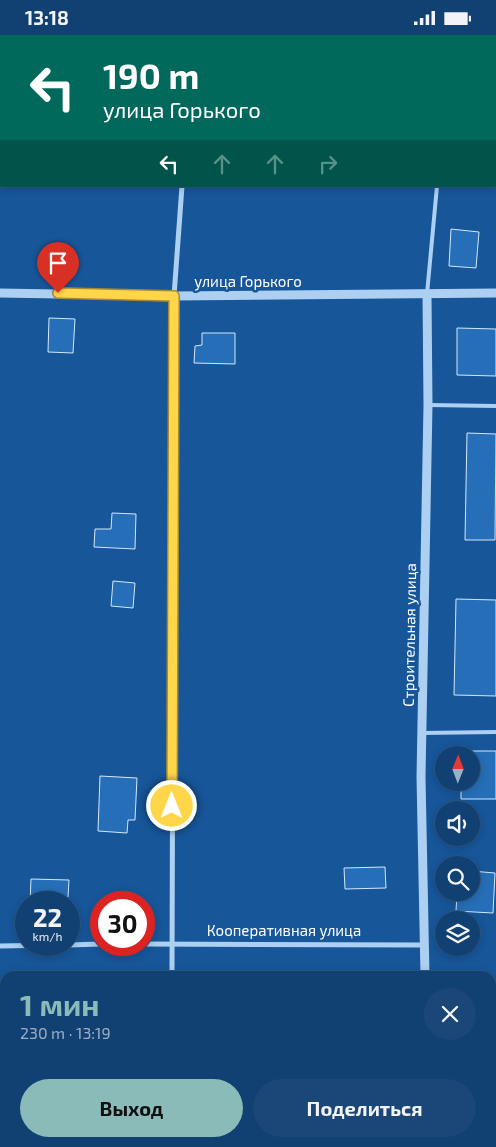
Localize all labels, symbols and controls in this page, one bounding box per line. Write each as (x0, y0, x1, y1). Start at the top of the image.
text: 13:18 (25, 6, 69, 29)
text: 190 m (103, 54, 199, 96)
icon: left (20, 55, 85, 120)
text: улица Горького (103, 96, 261, 122)
icon: left (155, 150, 183, 178)
icon: ahead (208, 150, 236, 178)
icon: ahead (261, 150, 289, 178)
icon: right (314, 150, 342, 178)
pin (37, 242, 79, 293)
icon: arrive (44, 249, 72, 277)
street label: улица Горького (194, 272, 302, 291)
street label: Строительная улица (399, 563, 420, 707)
north arrow (435, 746, 480, 791)
map controls (435, 746, 480, 956)
position arrow (145, 779, 197, 831)
button: sound (435, 801, 480, 846)
button: search (435, 856, 480, 901)
speed limit sign: 30 (90, 891, 155, 956)
text: 22 (33, 902, 62, 932)
button: layers (435, 911, 480, 956)
street label: Кооперативная улица (207, 921, 361, 940)
text: km/h (33, 929, 62, 943)
text: 1 мин (20, 986, 99, 1022)
button: close (424, 988, 476, 1040)
text: 230 m · 13:19 (20, 1023, 111, 1042)
button: Выход (20, 1079, 243, 1137)
button: Поделиться (253, 1079, 476, 1137)

